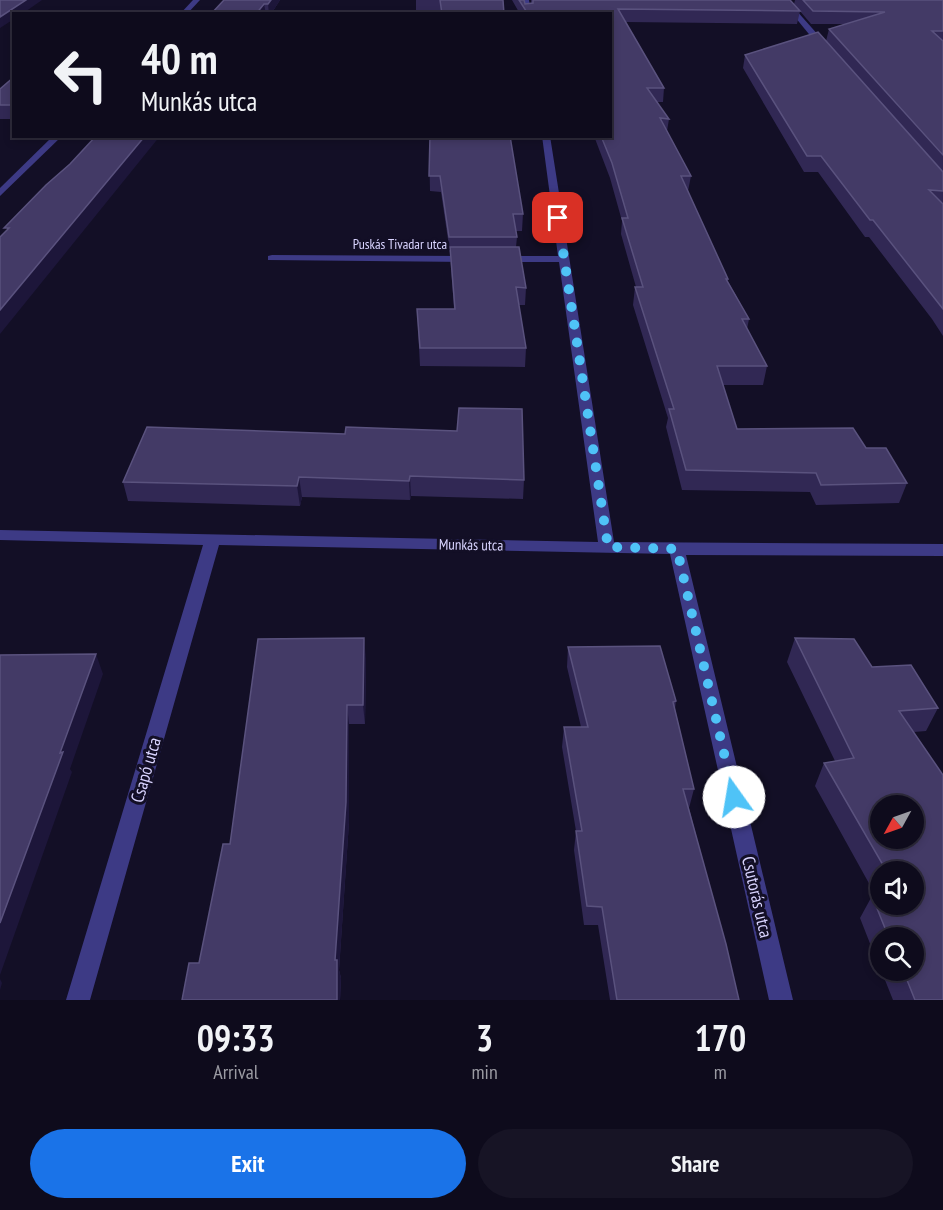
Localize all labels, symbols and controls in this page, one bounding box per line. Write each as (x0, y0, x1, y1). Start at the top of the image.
text: 40 m (141, 31, 218, 86)
icon: left (42, 36, 120, 114)
text: Munkás utca (141, 84, 257, 118)
pin (532, 192, 583, 243)
icon: arrive (541, 201, 574, 234)
street label: Puskás Tivadar utca (353, 235, 447, 253)
street label: Munkás utca (439, 534, 503, 555)
street label: Csapó utca (125, 735, 166, 805)
position arrow (702, 765, 766, 829)
north arrow (870, 795, 924, 849)
map controls (870, 795, 924, 981)
street label: Csutorás utca (737, 854, 778, 940)
button: sound (870, 861, 924, 915)
button: search (870, 927, 924, 981)
text: 09:33 (197, 1014, 275, 1061)
text: 3 (476, 1014, 493, 1061)
text: 170 (695, 1014, 746, 1061)
text: Arrival (213, 1059, 258, 1085)
text: min (472, 1059, 498, 1085)
text: m (714, 1059, 727, 1085)
button: Exit (30, 1129, 466, 1198)
button: Share (478, 1129, 913, 1198)

